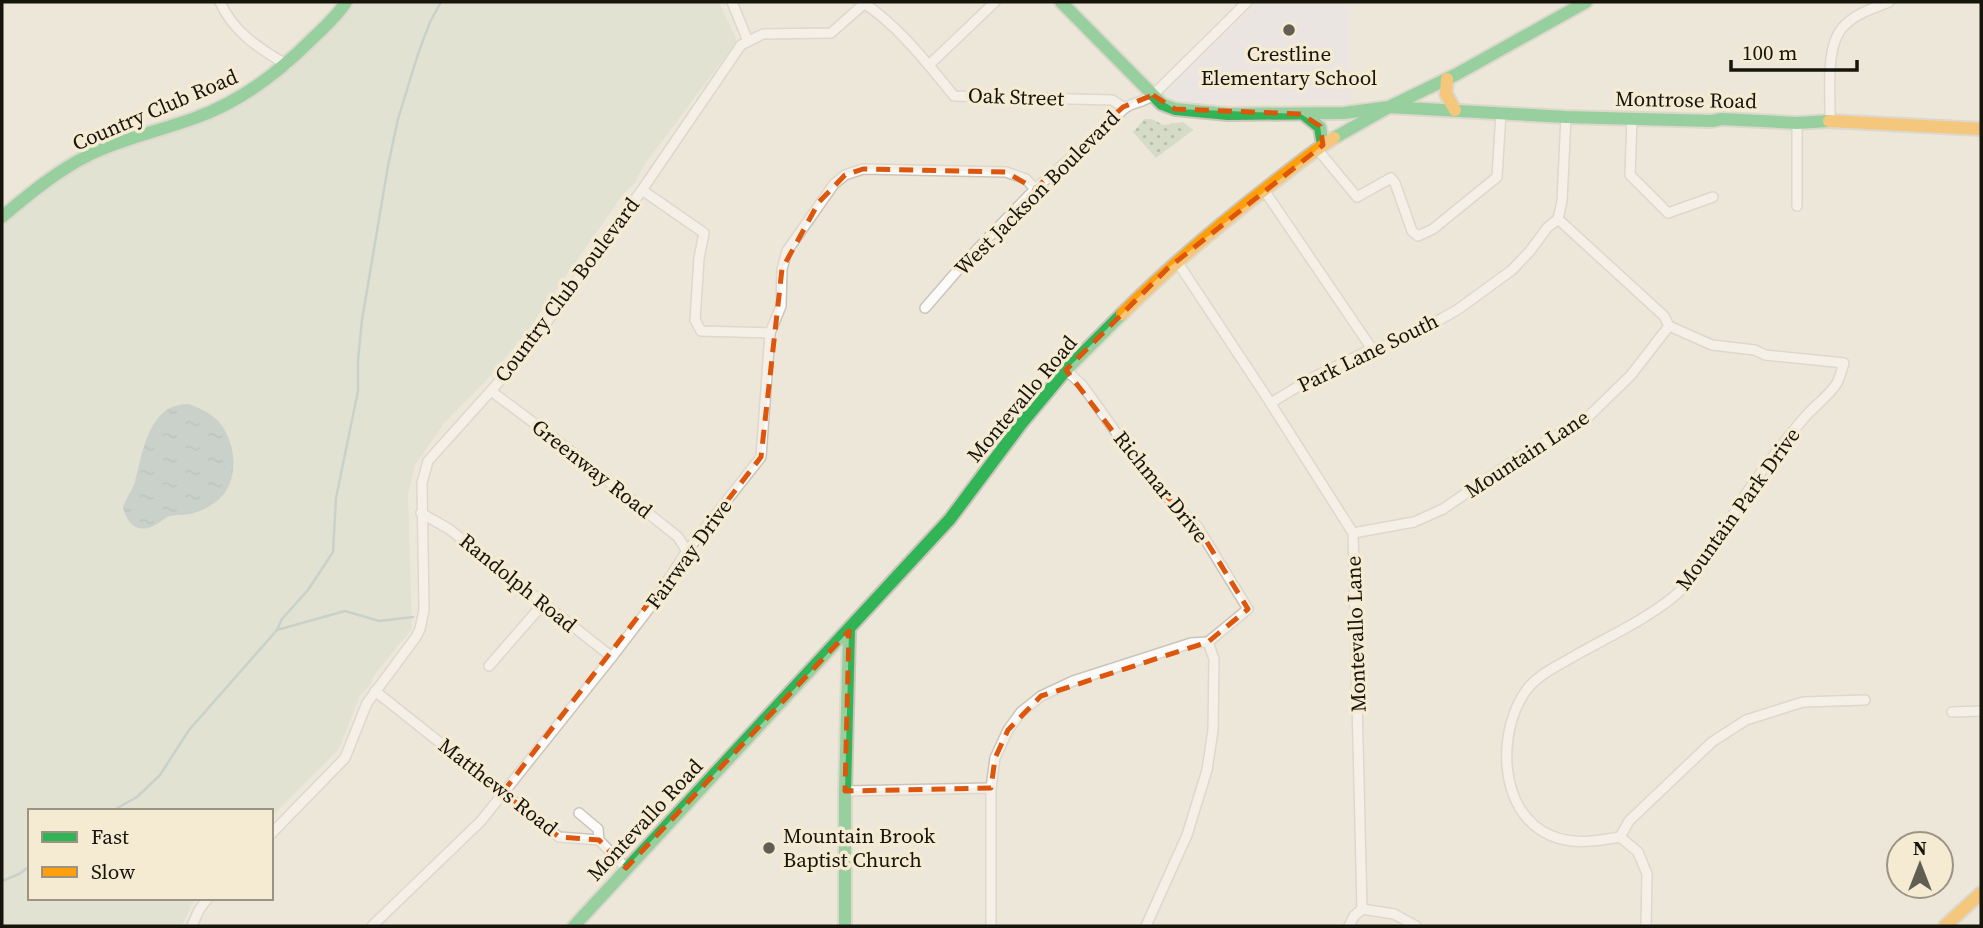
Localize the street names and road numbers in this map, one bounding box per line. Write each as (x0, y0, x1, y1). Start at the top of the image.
street label: Country Club Road (68, 62, 242, 157)
street label: Oak Street (967, 80, 1065, 113)
street label: Montrose Road (1615, 84, 1757, 115)
street label: West Jackson Boulevard (948, 104, 1126, 282)
street label: Country Club Boulevard (487, 191, 646, 388)
street label: Park Lane South (1293, 306, 1443, 399)
street label: Montevallo Road (960, 329, 1083, 468)
street label: Mountain Lane (1459, 403, 1594, 505)
street label: Greenway Road (526, 412, 659, 525)
street label: Mountain Park Drive (1669, 421, 1807, 596)
street label: Richmar Drive (1107, 425, 1216, 549)
street label: Fairway Drive (639, 493, 738, 615)
street label: Randolph Road (454, 526, 583, 639)
street label: Montevallo Lane (1338, 555, 1373, 713)
street label: Matthews Road (433, 731, 564, 842)
street label: Montevallo Road (580, 752, 709, 887)

